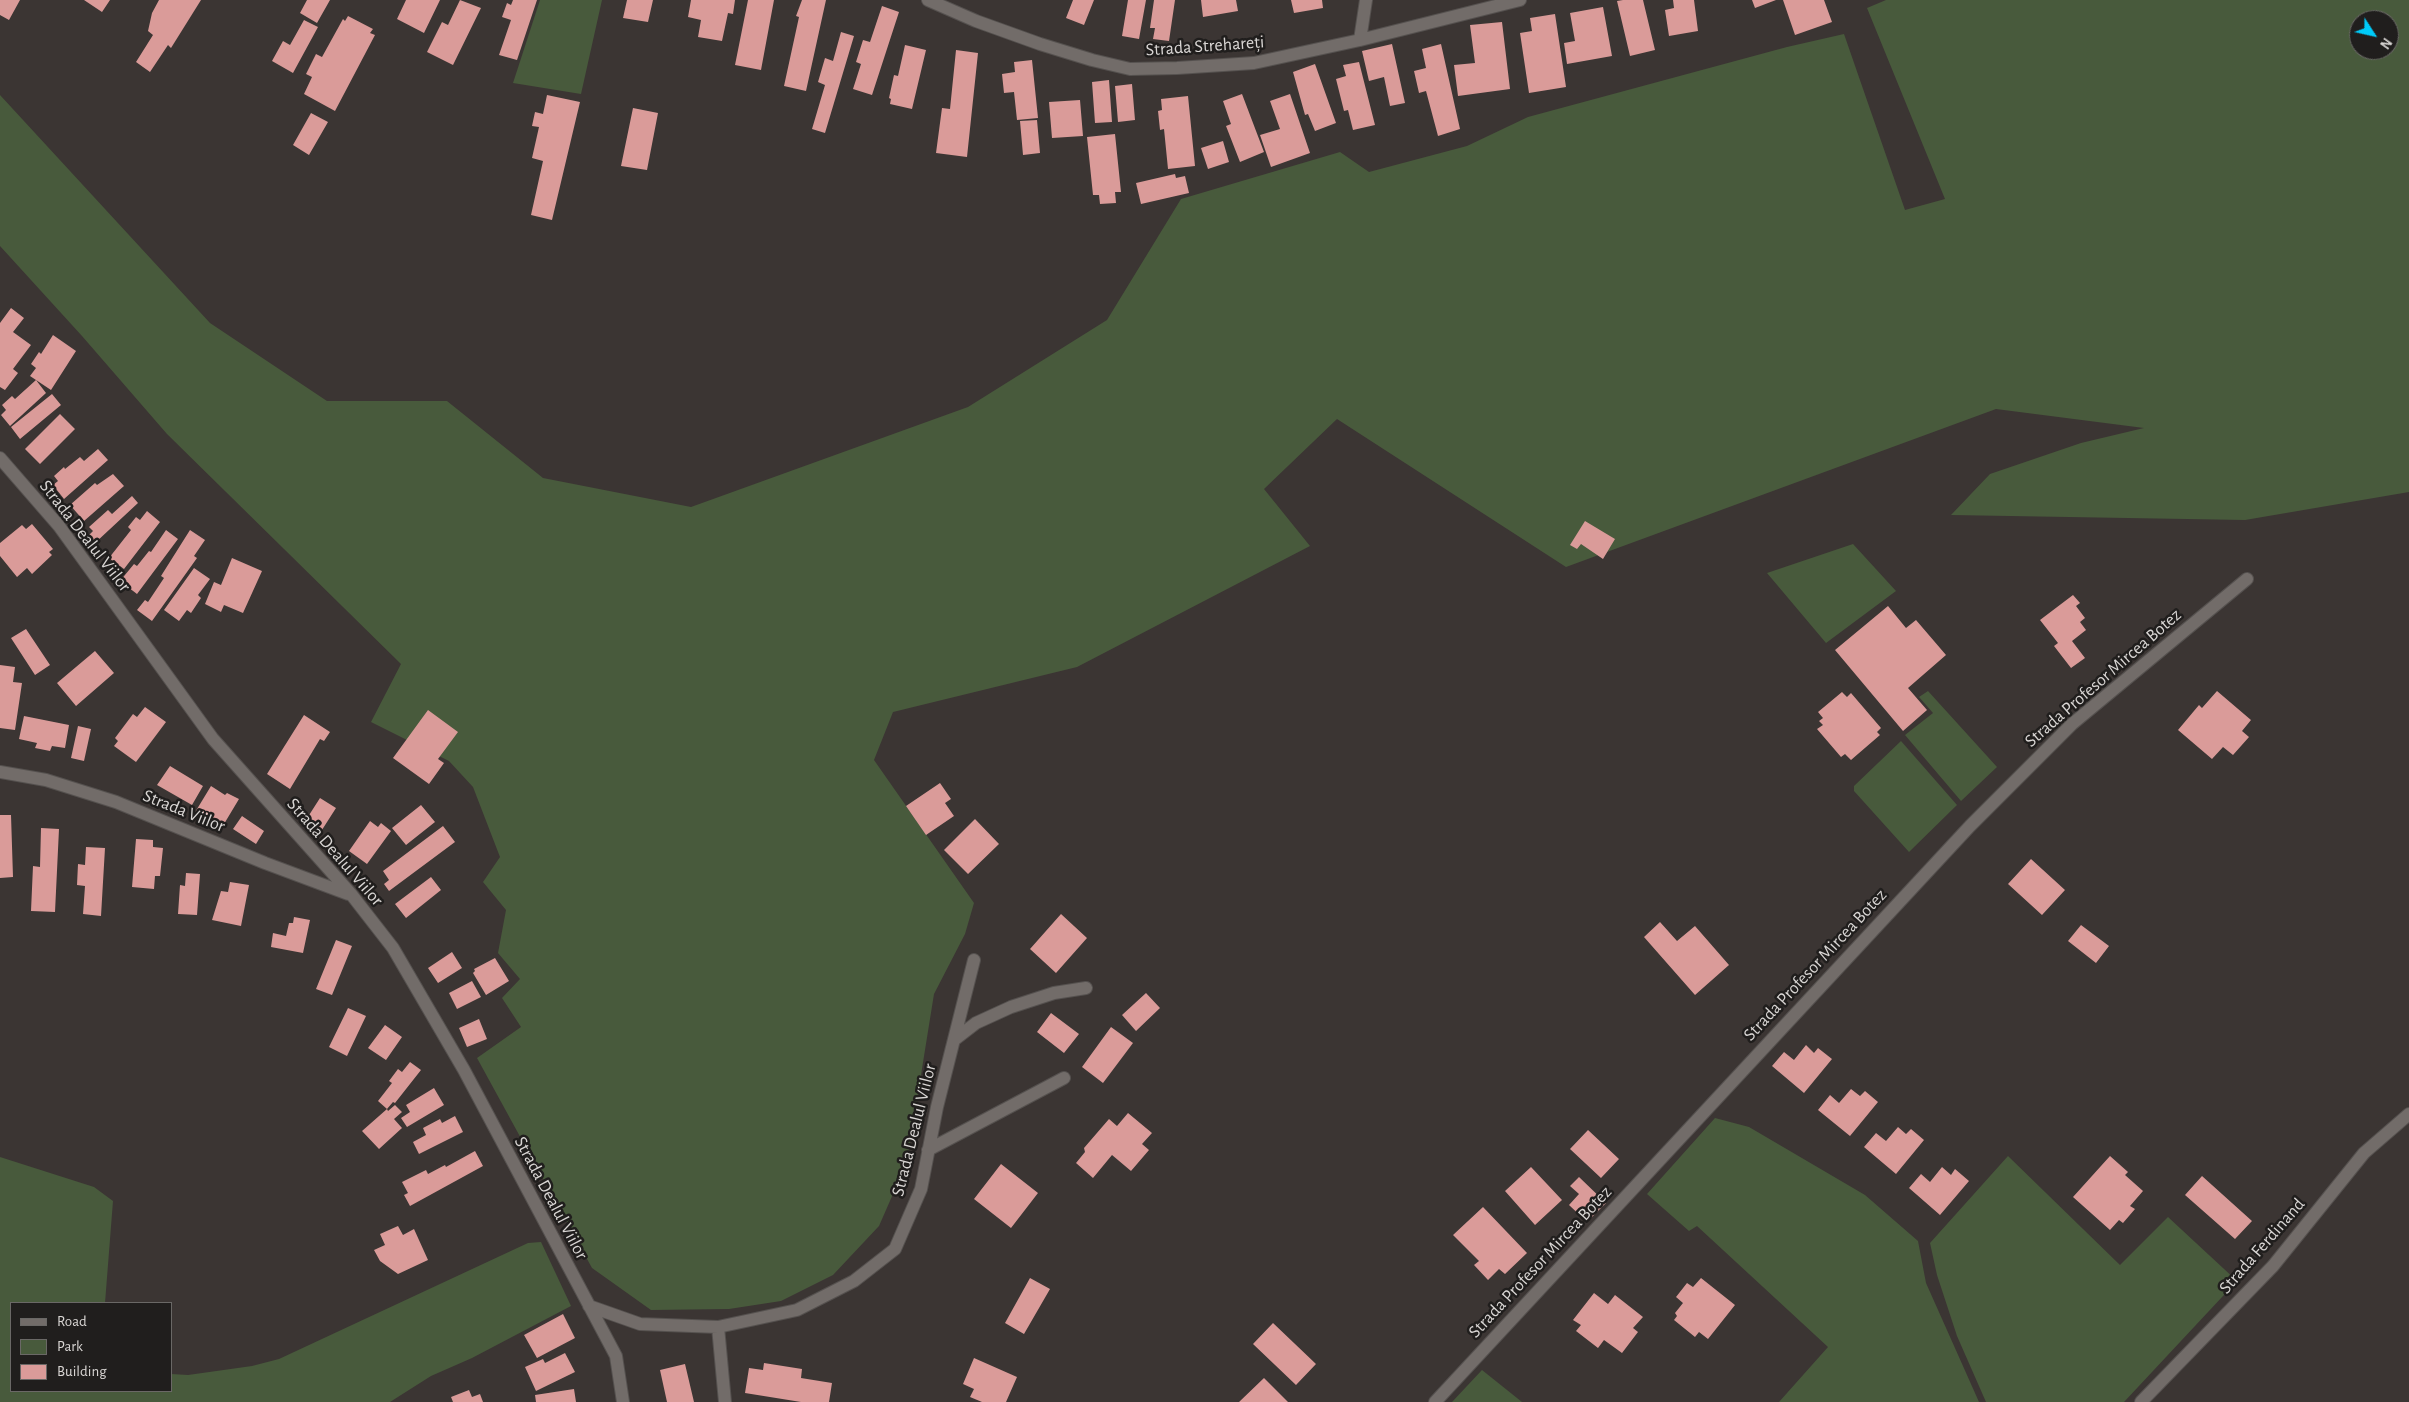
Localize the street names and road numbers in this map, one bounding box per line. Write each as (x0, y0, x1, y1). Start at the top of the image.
street label: Strada Strehareți (1145, 31, 1265, 61)
street label: Strada Dealul Viilor (35, 476, 135, 596)
street label: Strada Profesor Mircea Botez (2020, 604, 2186, 752)
street label: Strada Viilor (140, 785, 228, 837)
street label: Strada Dealul Viilor (282, 794, 388, 910)
street label: Strada Profesor Mircea Botez (1739, 884, 1891, 1046)
street label: Strada Dealul Viilor (887, 1061, 941, 1199)
street label: Strada Dealul Viilor (510, 1133, 592, 1263)
street label: Strada Profesor Mircea Botez (1464, 1181, 1616, 1343)
street label: Strada Ferdinand (2215, 1194, 2309, 1298)

